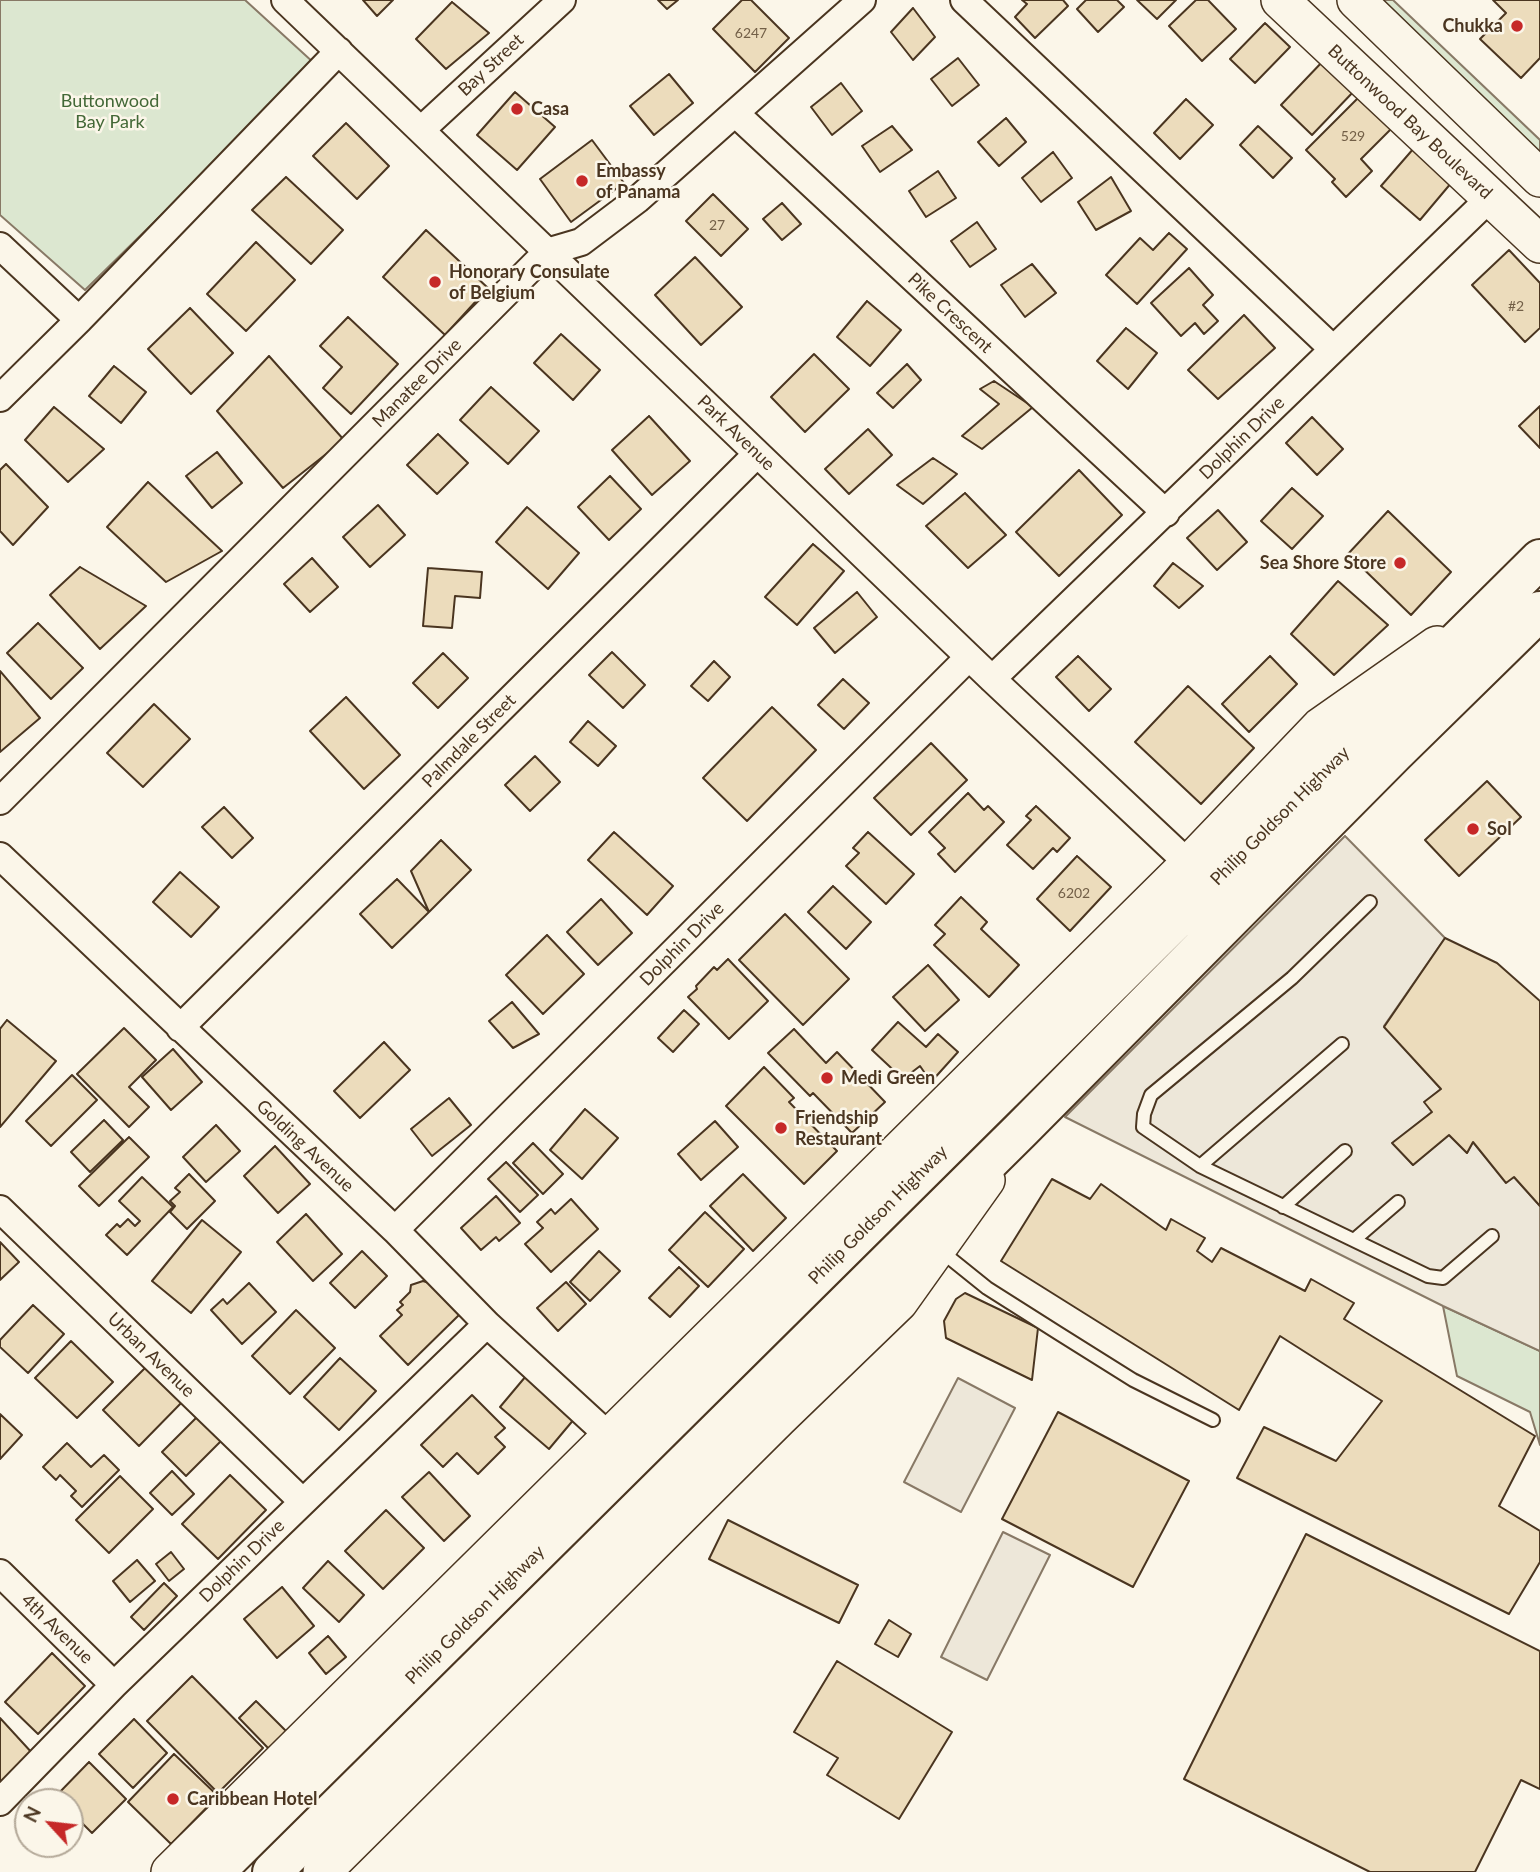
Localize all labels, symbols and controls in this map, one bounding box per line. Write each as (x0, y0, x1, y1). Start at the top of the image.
place label: Chukka (1442, 15, 1503, 37)
marker: Chukka (1509, 18, 1525, 34)
house number: 6247 (735, 25, 767, 41)
street label: Bay Street (454, 29, 528, 101)
street label: Buttonwood Bay Boulevard (1323, 40, 1497, 204)
park label: Buttonwood Bay Park (61, 90, 159, 132)
place label: Casa (531, 98, 569, 120)
marker: Casa (509, 101, 525, 117)
house number: 529 (1341, 128, 1365, 144)
place label: Embassy of Panama (596, 160, 680, 202)
marker: Embassy of Panama (574, 173, 590, 189)
house number: 27 (709, 217, 725, 233)
place label: Honorary Consulate of Belgium (449, 261, 610, 304)
street label: Pike Crescent (903, 268, 997, 358)
marker: Honorary Consulate of Belgium (427, 274, 443, 290)
house number: #2 (1508, 298, 1524, 314)
street label: Manatee Drive (368, 334, 466, 432)
street label: Park Avenue (693, 391, 779, 475)
street label: Dolphin Drive (1195, 392, 1289, 484)
place label: Sea Shore Store (1260, 552, 1386, 574)
marker: Sea Shore Store (1392, 555, 1408, 571)
street label: Palmdale Street (418, 690, 520, 792)
street label: Philip Goldson Highway (1206, 742, 1354, 890)
place label: Sol (1487, 818, 1512, 840)
marker: Sol (1465, 821, 1481, 837)
house number: 6202 (1058, 885, 1090, 901)
street label: Dolphin Drive (635, 897, 729, 991)
place label: Medi Green (841, 1067, 935, 1089)
marker: Medi Green (819, 1070, 835, 1086)
street label: Golding Avenue (252, 1095, 358, 1197)
place label: Friendship Restaurant (795, 1107, 882, 1150)
marker: Friendship Restaurant (773, 1120, 789, 1136)
street label: Philip Goldson Highway (804, 1141, 952, 1289)
street label: Urban Avenue (103, 1308, 199, 1402)
street label: Dolphin Drive (195, 1515, 289, 1607)
street label: Philip Goldson Highway (401, 1541, 549, 1689)
street label: 4th Avenue (17, 1590, 97, 1668)
north arrow (14, 1788, 84, 1858)
place label: Caribbean Hotel (187, 1788, 317, 1810)
marker: Caribbean Hotel (165, 1791, 181, 1807)
text: N (18, 1802, 45, 1826)

